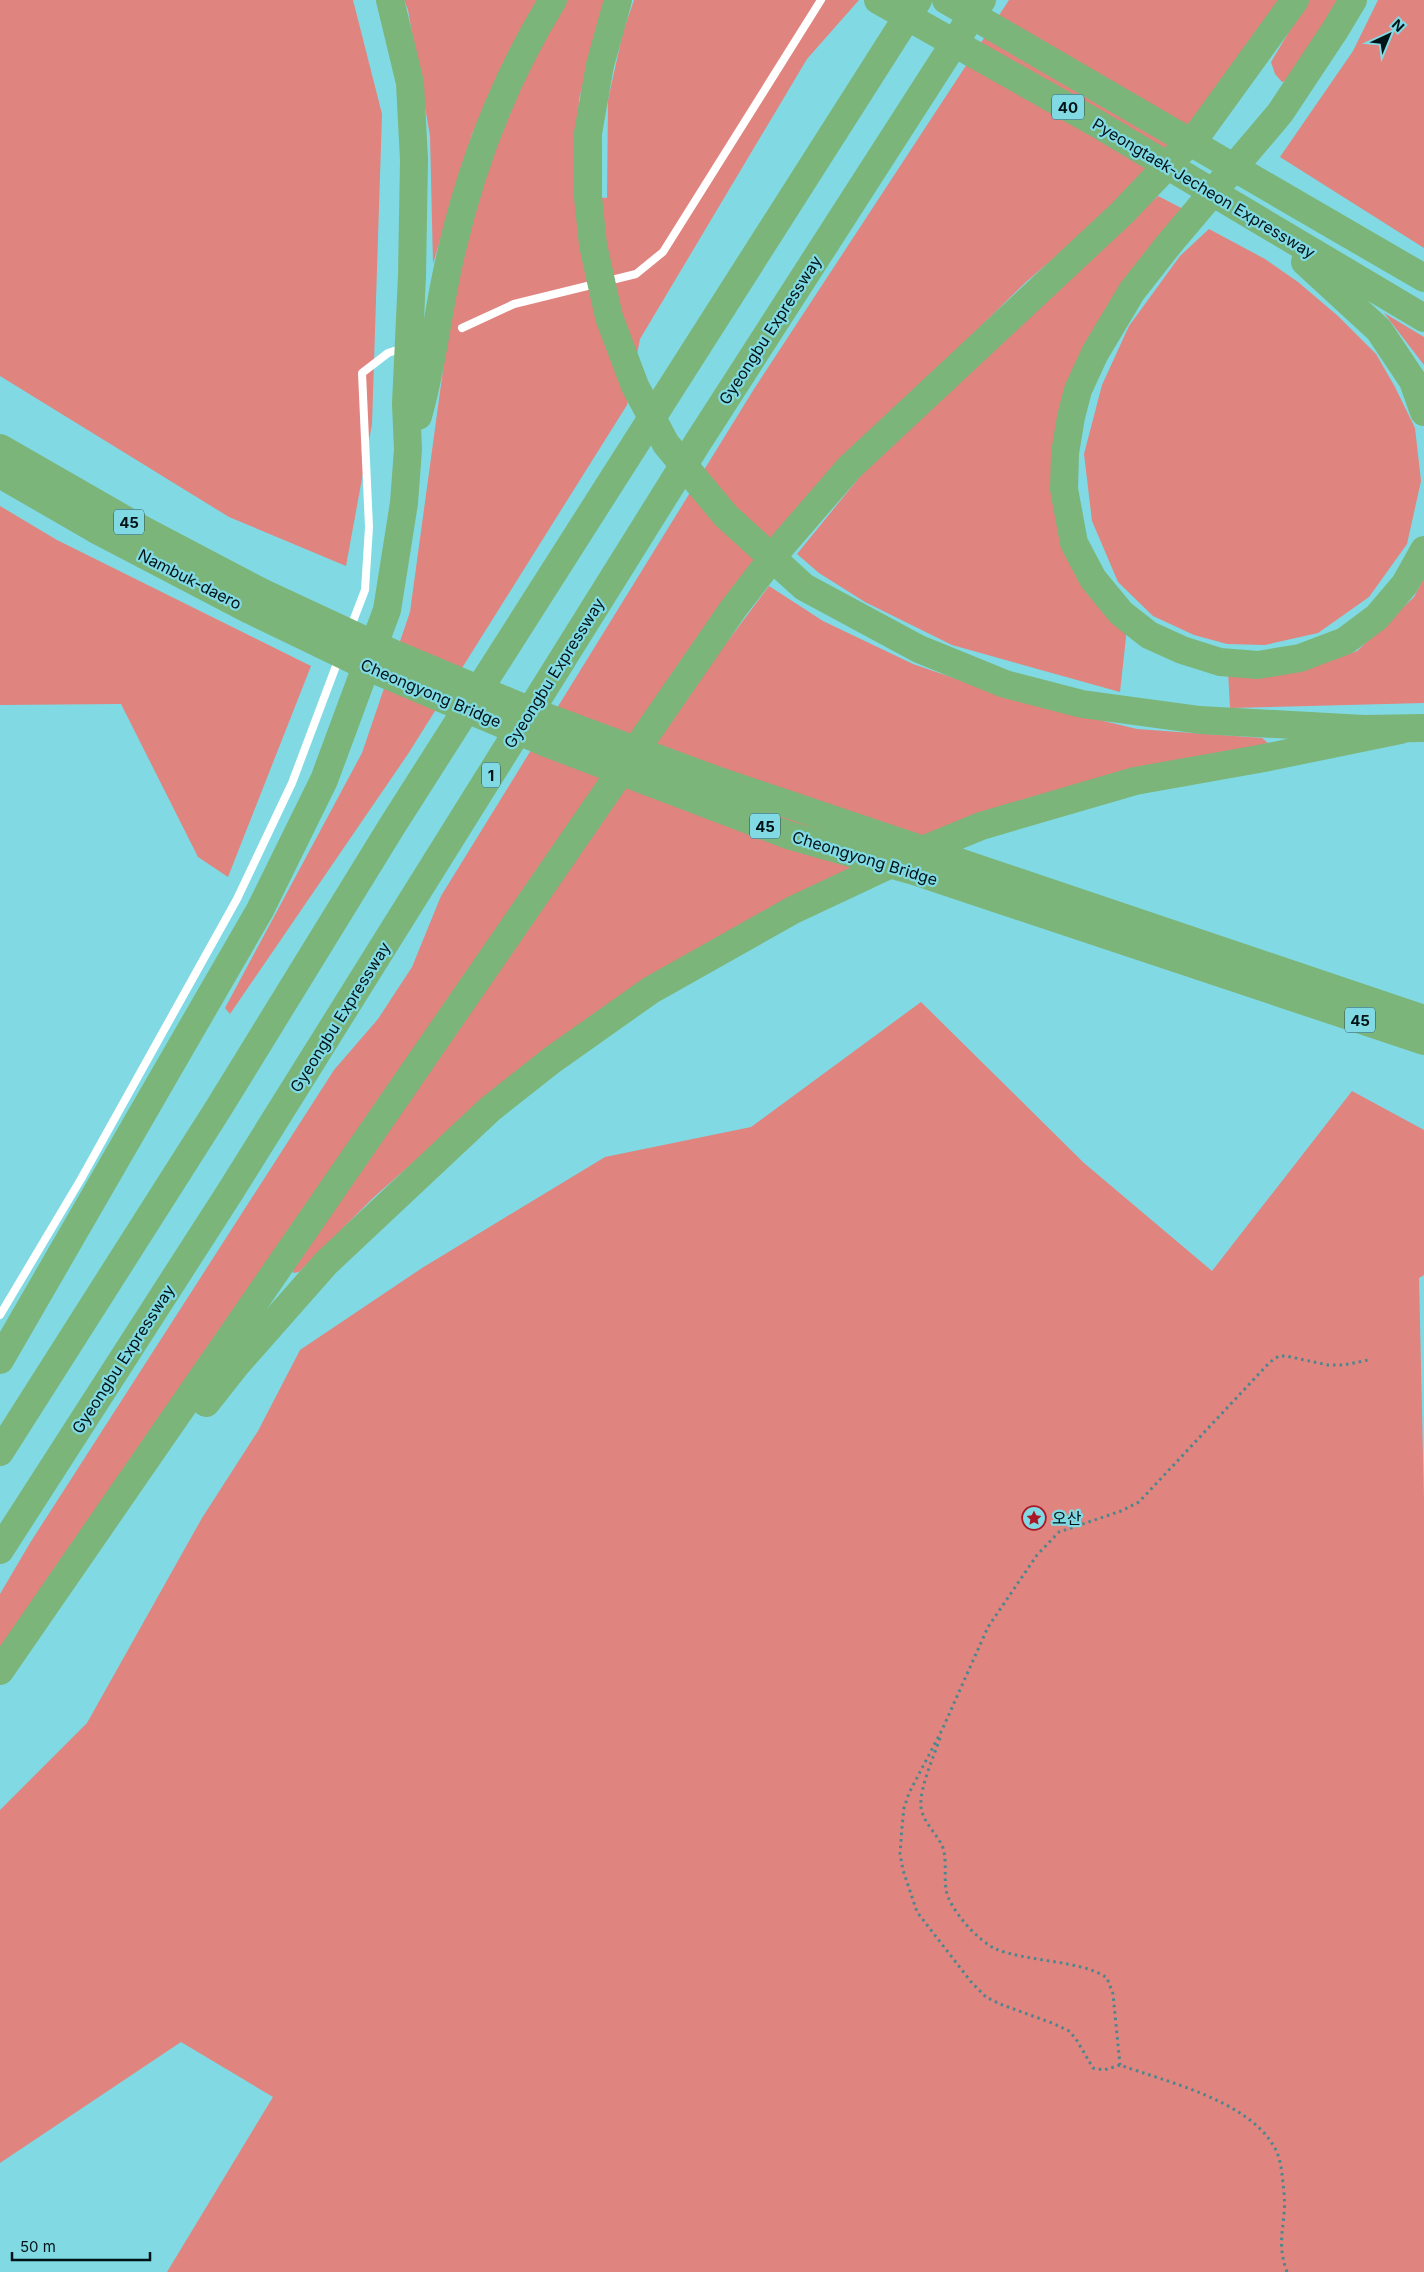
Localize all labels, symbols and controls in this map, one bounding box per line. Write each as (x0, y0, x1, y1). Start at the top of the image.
north arrow (1364, 10, 1414, 60)
text: N (1389, 15, 1408, 35)
road number: 40 (1052, 94, 1084, 120)
street label: Pyeongtaek-Jecheon Expressway (1089, 113, 1319, 263)
street label: Gyeongbu Expressway (714, 252, 826, 408)
road number: 45 (114, 510, 144, 534)
street label: Nambuk-daero (135, 544, 245, 614)
street label: Gyeongbu Expressway (500, 594, 608, 752)
street label: Cheongyong Bridge (358, 654, 504, 732)
road number: 1 (482, 762, 500, 788)
road number: 45 (750, 814, 780, 838)
street label: Cheongyong Bridge (790, 826, 940, 890)
street label: Gyeongbu Expressway (286, 938, 394, 1096)
road number: 45 (1345, 1008, 1375, 1032)
street label: Gyeongbu Expressway (67, 1281, 179, 1437)
place icon: 오산 (1021, 1505, 1047, 1531)
place label: 오산 (1052, 1508, 1082, 1528)
scale bar (12, 2230, 150, 2262)
text: 50 m (20, 2237, 56, 2256)

